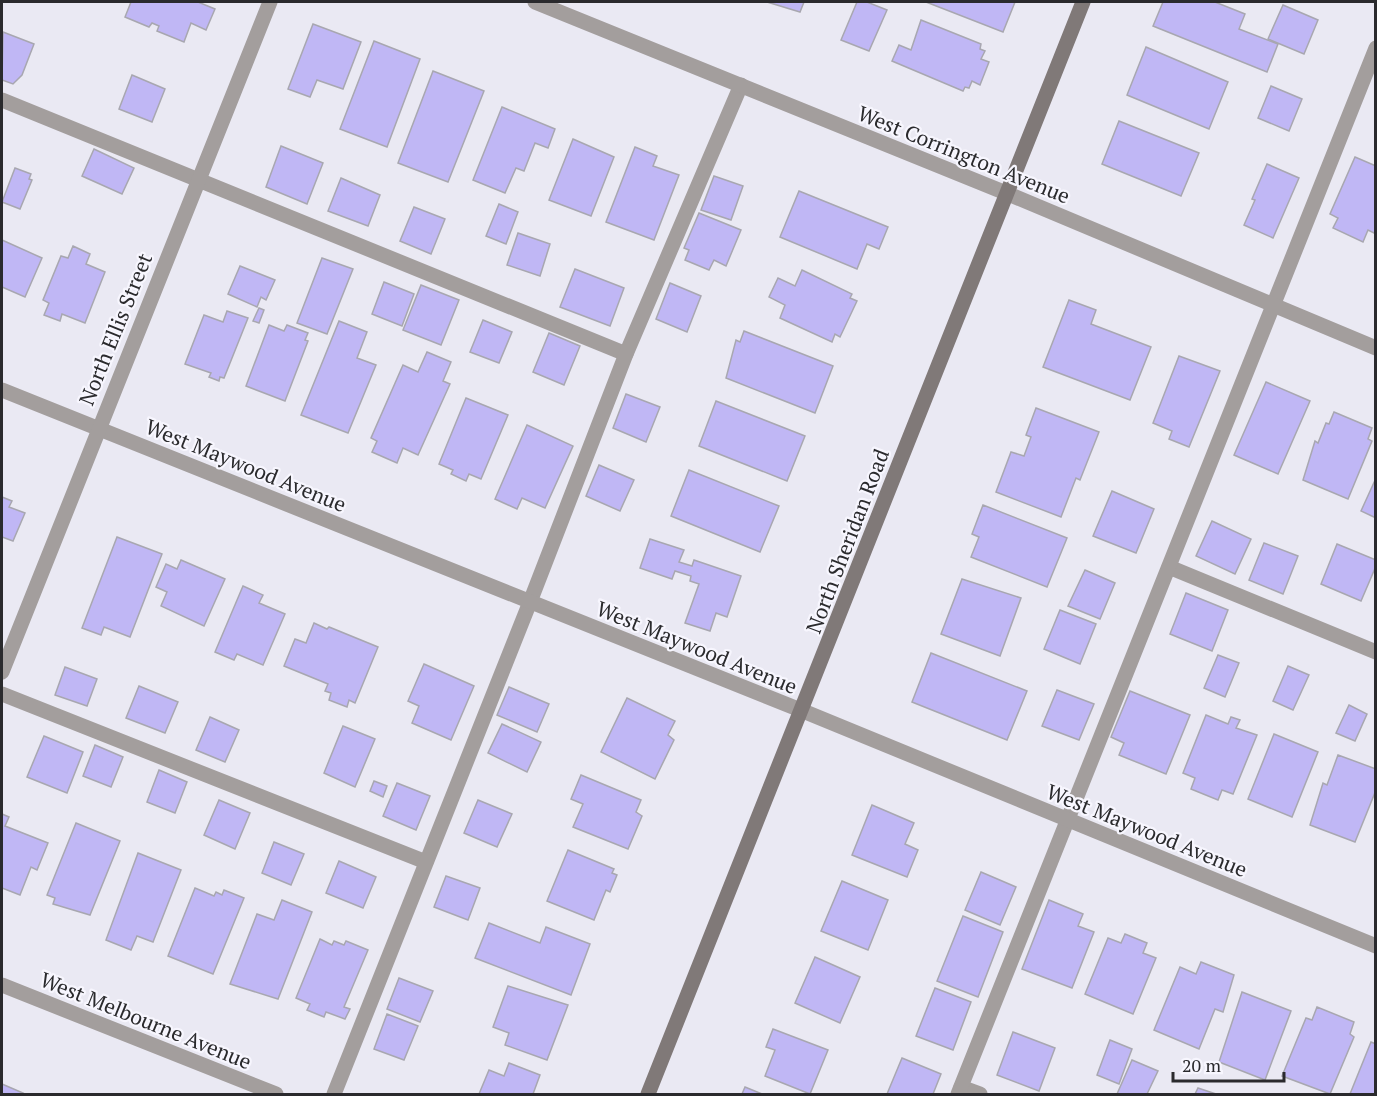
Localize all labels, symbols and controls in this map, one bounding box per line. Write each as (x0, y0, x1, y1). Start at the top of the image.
street label: West Corrington Avenue (854, 99, 1074, 209)
street label: North Ellis Street (72, 249, 158, 409)
street label: West Maywood Avenue (141, 412, 351, 518)
street label: North Sheridan Road (799, 444, 895, 637)
street label: West Maywood Avenue (592, 594, 802, 700)
street label: West Maywood Avenue (1042, 777, 1252, 883)
street label: West Melbourne Avenue (36, 965, 256, 1075)
scale bar (1173, 1045, 1284, 1083)
text: 20 m (1182, 1053, 1222, 1077)

